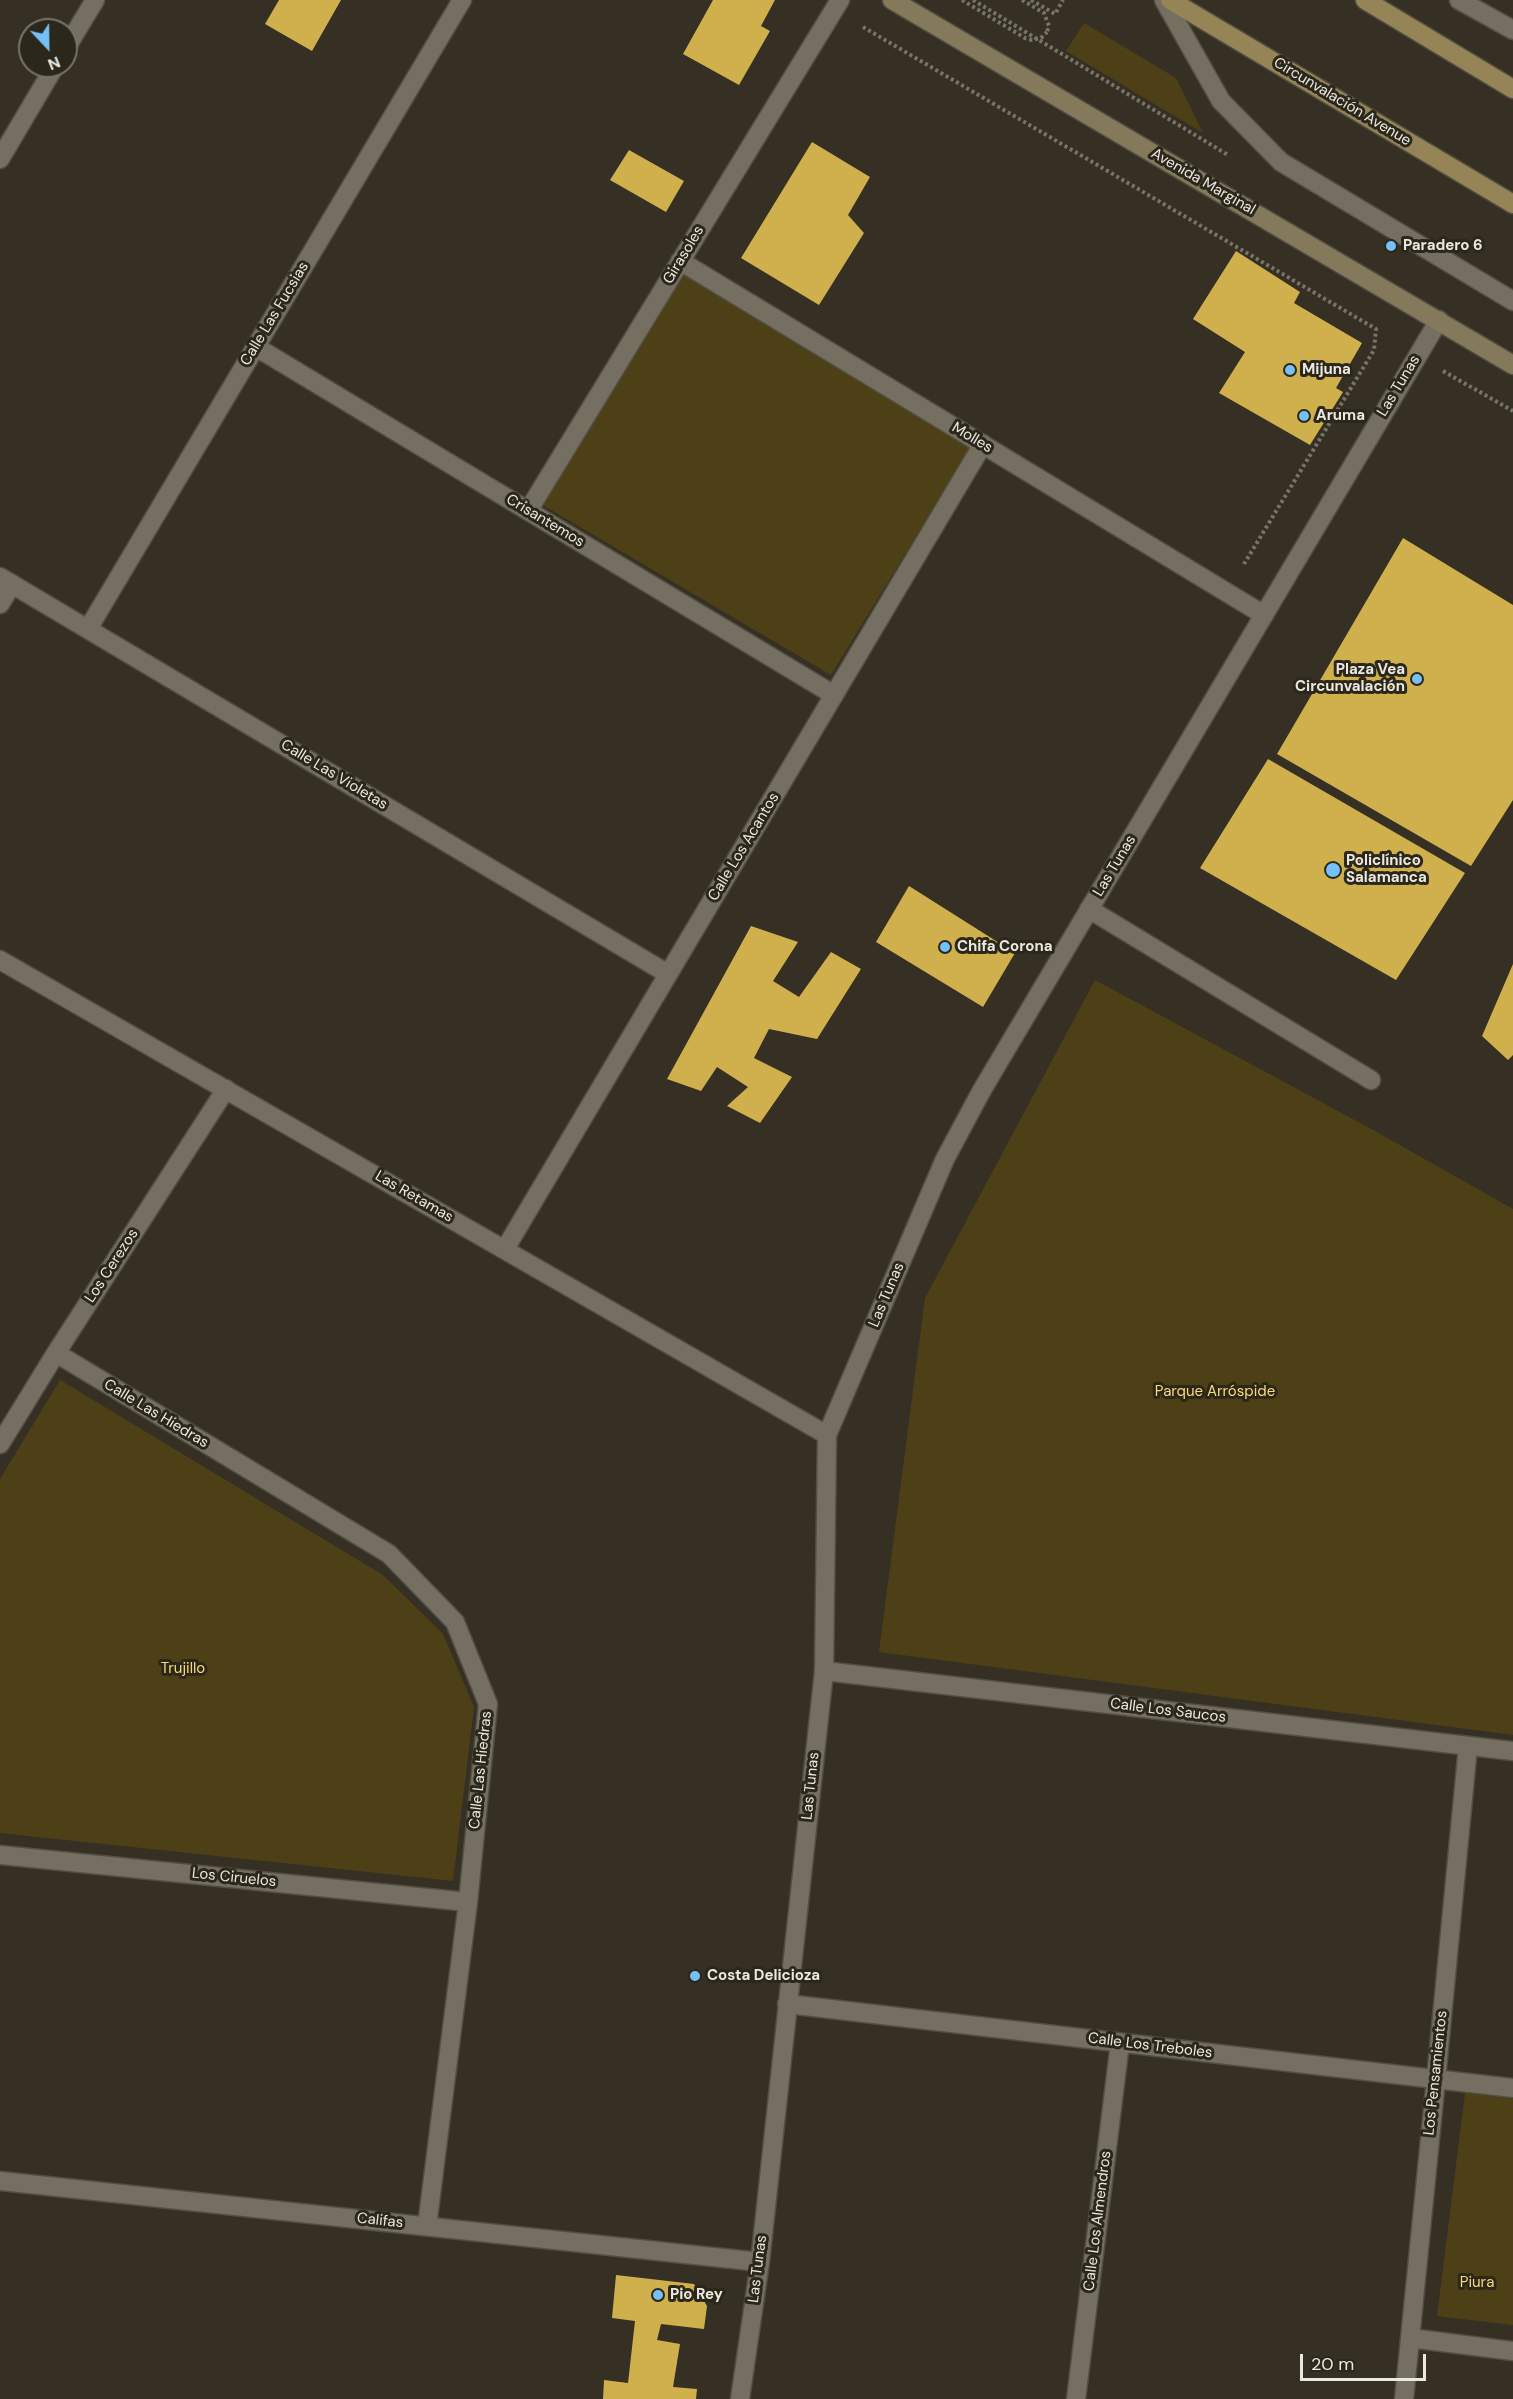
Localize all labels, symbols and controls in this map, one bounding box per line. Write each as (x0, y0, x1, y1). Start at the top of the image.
north arrow (18, 18, 78, 78)
text: N (45, 51, 64, 75)
street label: Circunvalación Avenue (1270, 54, 1414, 150)
street label: Avenida Marginal (1148, 145, 1258, 219)
street label: Girasoles (660, 223, 708, 287)
place label: Paradero 6 (1403, 237, 1482, 255)
marker: Paradero 6 (1384, 239, 1398, 253)
street label: Calle Las Fucsias (237, 259, 313, 369)
street label: Las Tunas (1374, 352, 1424, 420)
place label: Mijuna (1302, 361, 1351, 379)
marker: Mijuna (1283, 363, 1297, 377)
place label: Aruma (1316, 407, 1365, 425)
marker: Aruma (1297, 409, 1311, 423)
street label: Molles (948, 419, 996, 457)
street label: Crisantemos (503, 491, 587, 551)
place label: Plaza Vea Circunvalación (1295, 661, 1405, 696)
marker: Plaza Vea Circunvalación (1410, 672, 1424, 686)
street label: Calle Las Violetas (277, 736, 391, 814)
street label: Calle Los Acantos (705, 790, 783, 904)
street label: Las Tunas (1090, 832, 1140, 900)
place label: Policlínico Salamanca (1346, 852, 1427, 887)
marker: Policlínico Salamanca (1324, 861, 1342, 879)
place label: Chifa Corona (957, 938, 1052, 956)
marker: Chifa Corona (938, 940, 952, 954)
street label: Las Retamas (372, 1167, 456, 1227)
street label: Los Cerezos (81, 1226, 143, 1306)
street label: Las Tunas (865, 1260, 909, 1330)
street label: Calle Las Hiedras (101, 1376, 211, 1452)
park label: Parque Arróspide (1155, 1383, 1275, 1401)
park label: Trujillo (161, 1660, 205, 1678)
street label: Calle Los Saucos (1109, 1695, 1227, 1727)
street label: Calle Las Hiedras (466, 1710, 496, 1830)
street label: Las Tunas (798, 1751, 824, 1821)
street label: Los Ciruelos (191, 1865, 277, 1891)
place label: Costa Delicioza (707, 1967, 820, 1985)
marker: Costa Delicioza (688, 1969, 702, 1983)
street label: Los Pensamientos (1421, 2010, 1451, 2136)
street label: Calle Los Treboles (1087, 2029, 1213, 2063)
street label: Calle Los Almendros (1080, 2150, 1116, 2292)
street label: Califas (356, 2210, 404, 2232)
street label: Las Tunas (745, 2234, 771, 2304)
park label: Piura (1460, 2274, 1494, 2292)
place label: Pio Rey (670, 2286, 723, 2304)
marker: Pio Rey (651, 2288, 665, 2302)
scale bar (1303, 2342, 1429, 2380)
text: 20 m (1311, 2352, 1354, 2376)

